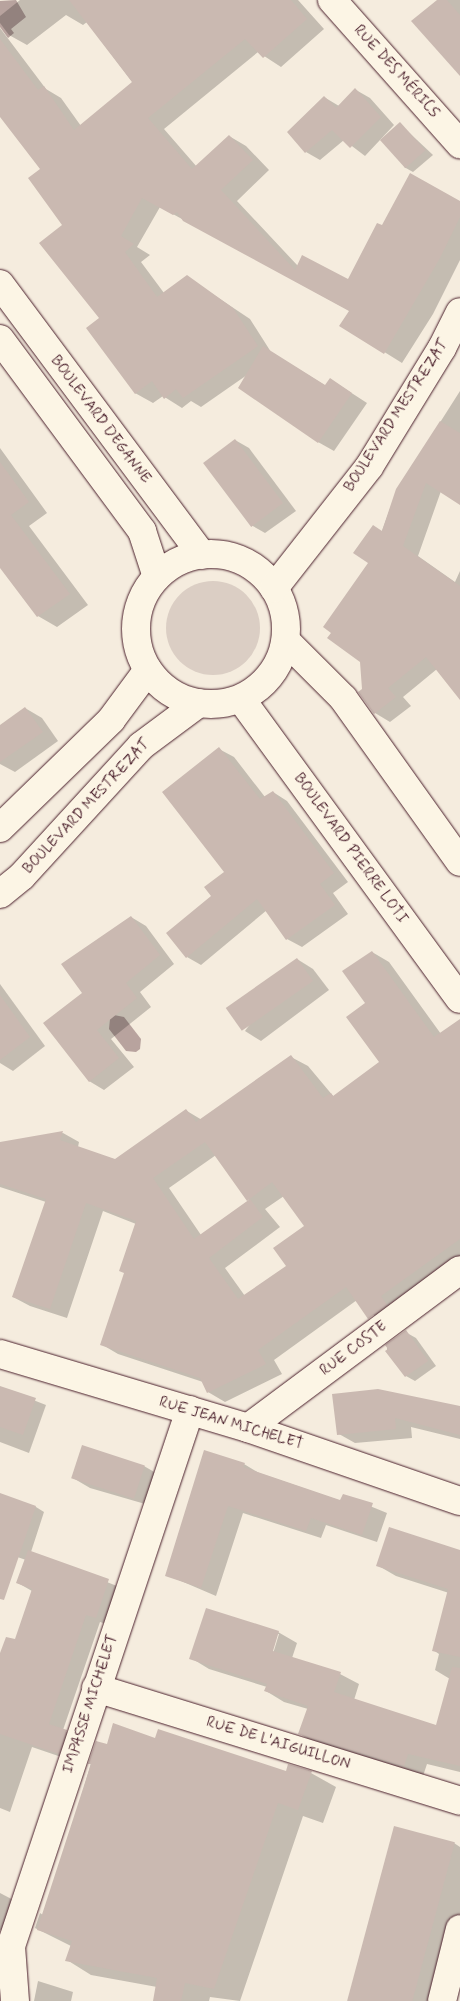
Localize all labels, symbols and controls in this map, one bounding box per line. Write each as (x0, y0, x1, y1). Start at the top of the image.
street label: RUE DES MÉRICS (349, 21, 443, 123)
street label: BOULEVARD MESTREZAT (342, 338, 452, 494)
street label: BOULEVARD DEGANNE (46, 353, 154, 487)
street label: BOULEVARD MESTREZAT (21, 737, 153, 877)
street label: BOULEVARD PIERRE LOTI (289, 769, 411, 929)
street label: RUE COSTE (316, 1317, 392, 1381)
street label: RUE JEAN MICHELET (155, 1393, 307, 1455)
street label: IMPASSE MICHELET (60, 1632, 122, 1776)
street label: RUE DE L'AIGUILLON (203, 1713, 353, 1775)

